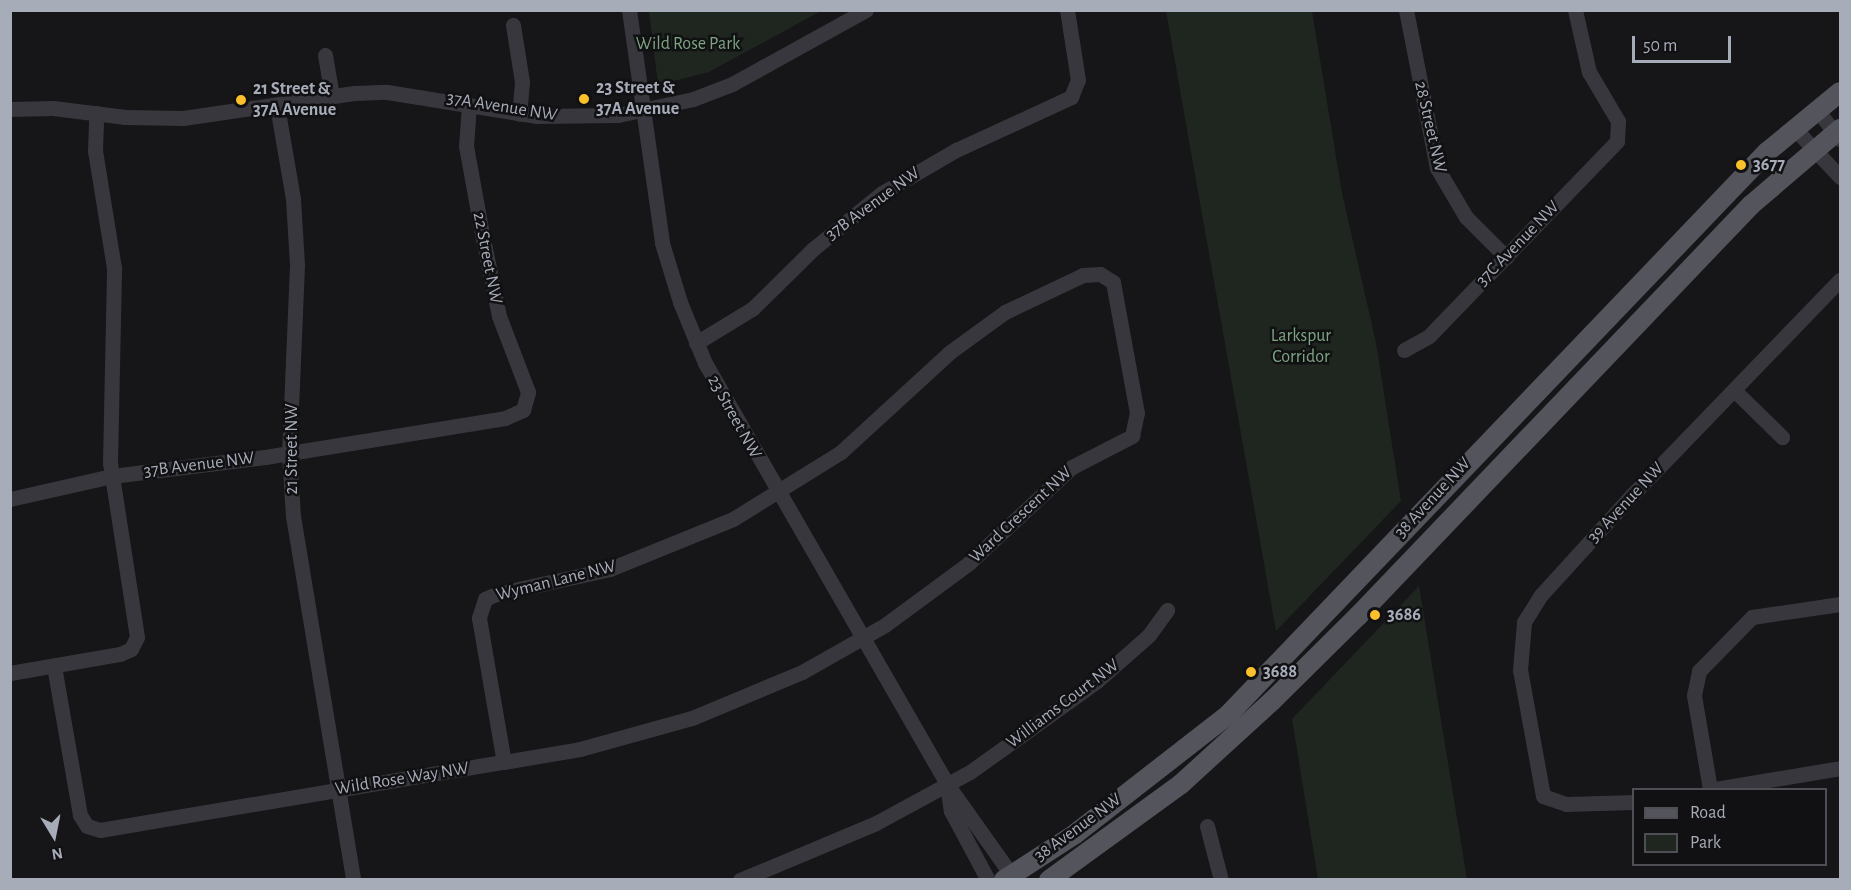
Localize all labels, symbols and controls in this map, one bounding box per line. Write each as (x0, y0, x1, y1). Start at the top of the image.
scale bar (1635, 24, 1734, 62)
park label: Wild Rose Park (636, 33, 740, 55)
text: 50 m (1643, 37, 1677, 55)
place label: 23 Street & 37A Avenue (596, 78, 679, 121)
place label: 21 Street & 37A Avenue (253, 79, 336, 122)
street label: 28 Street NW (1409, 79, 1451, 175)
street label: 37A Avenue NW (445, 88, 559, 126)
marker: 23 Street & 37A Avenue (577, 92, 591, 106)
marker: 21 Street & 37A Avenue (234, 93, 248, 107)
place label: 3677 (1753, 154, 1785, 176)
marker: 3677 (1734, 158, 1748, 172)
street label: 37B Avenue NW (822, 163, 924, 245)
street label: 37C Avenue NW (1472, 197, 1564, 291)
street label: 22 Street NW (468, 210, 506, 306)
park label: Larkspur Corridor (1271, 326, 1331, 368)
street label: 23 Street NW (702, 372, 766, 462)
street label: 21 Street NW (281, 404, 303, 494)
street label: 37B Avenue NW (143, 448, 255, 482)
street label: 38 Avenue NW (1390, 453, 1476, 543)
street label: 39 Avenue NW (1583, 458, 1669, 548)
street label: Ward Crescent NW (965, 462, 1077, 568)
street label: Wyman Lane NW (494, 556, 618, 606)
place label: 3686 (1387, 604, 1421, 626)
marker: 3686 (1368, 608, 1382, 622)
street label: Williams Court NW (1002, 655, 1124, 753)
place label: 3688 (1263, 661, 1297, 683)
marker: 3688 (1244, 665, 1258, 679)
street label: Wild Rose Way NW (334, 758, 470, 800)
legend (1632, 788, 1827, 866)
street label: 38 Avenue NW (1030, 789, 1126, 867)
text: Road (1690, 804, 1726, 822)
north arrow (24, 806, 84, 866)
text: Park (1690, 834, 1721, 852)
text: N (50, 845, 64, 863)

